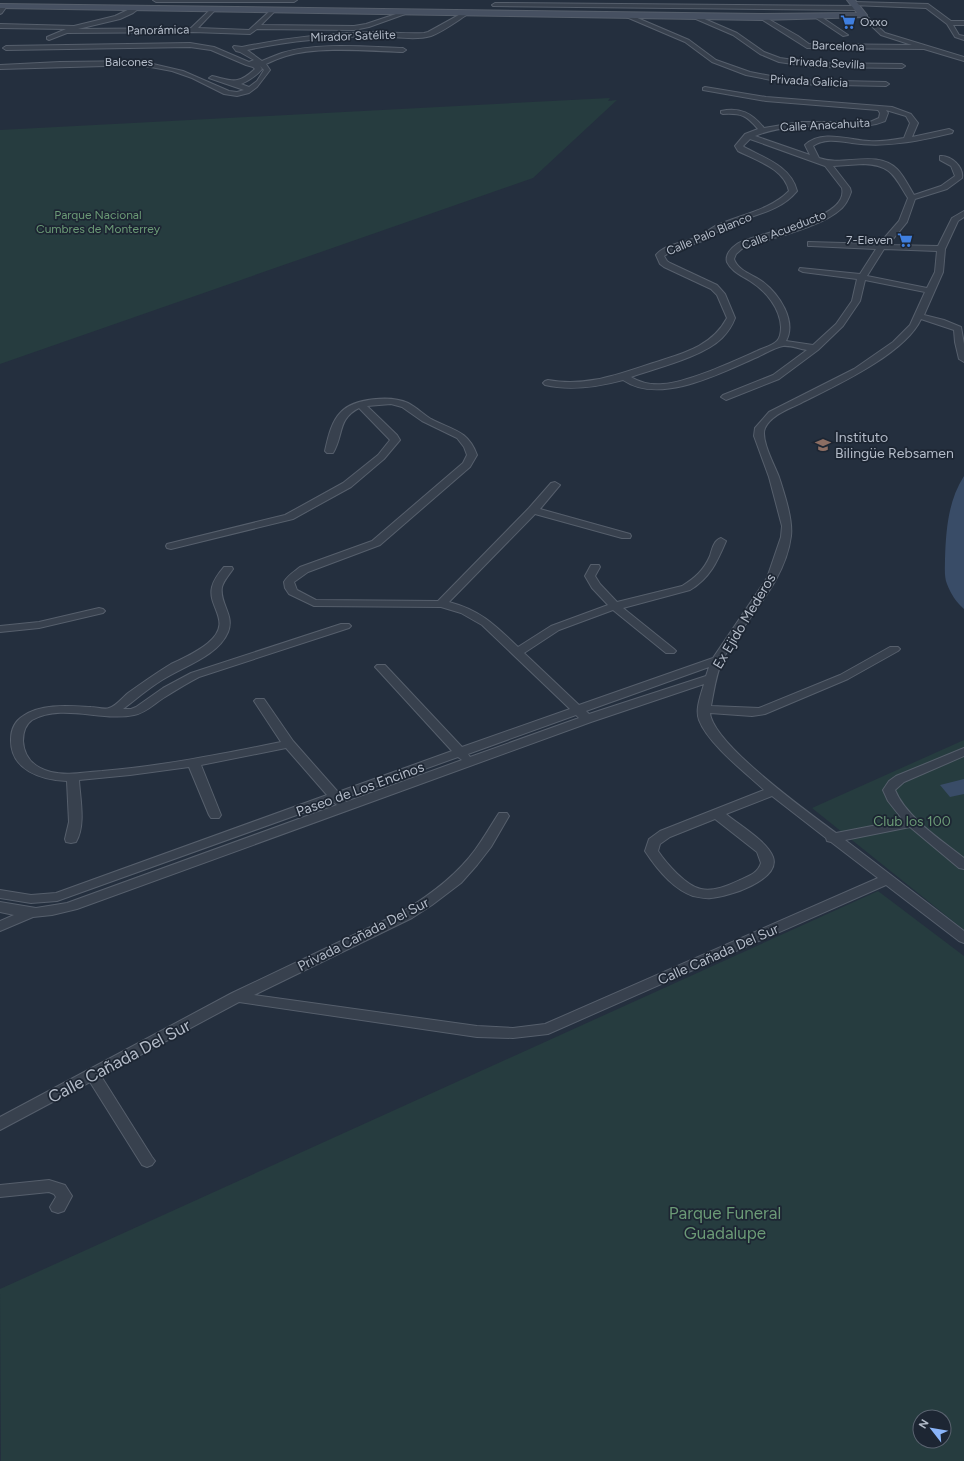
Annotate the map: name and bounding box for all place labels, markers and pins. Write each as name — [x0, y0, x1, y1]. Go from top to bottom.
supermarket icon: Oxxo — [839, 13, 857, 31]
place label: Oxxo — [860, 15, 888, 29]
supermarket icon: 7-Eleven — [896, 231, 914, 249]
place label: 7-Eleven — [846, 233, 893, 247]
place label: Instituto Bilingüe Rebsamen — [835, 429, 954, 462]
school or university icon: Instituto Bilingüe Rebsamen — [814, 436, 832, 454]

